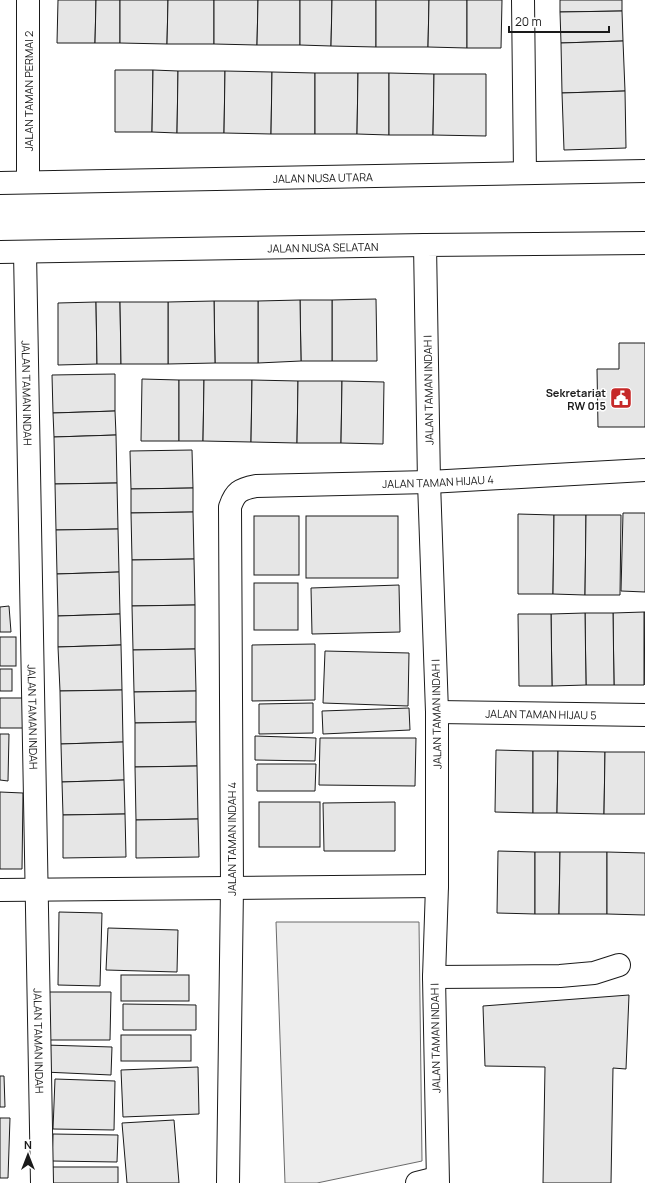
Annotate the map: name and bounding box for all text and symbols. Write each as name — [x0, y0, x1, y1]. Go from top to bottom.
scale bar — [509, 8, 609, 34]
text: 20 m — [515, 13, 542, 30]
street label: JALAN TAMAN PERMAI 2 — [21, 31, 36, 151]
street label: JALAN NUSA UTARA — [273, 169, 373, 185]
street label: JALAN NUSA SELATAN — [267, 238, 379, 255]
street label: JALAN TAMAN INDAH I — [420, 335, 436, 445]
street label: JALAN TAMAN INDAH — [19, 340, 36, 446]
place label: Sekretariat RW 015 — [546, 385, 606, 413]
public building icon: Sekretariat RW 015 — [608, 385, 634, 411]
street label: JALAN TAMAN HIJAU 4 — [382, 471, 494, 491]
street label: JALAN TAMAN INDAH I — [428, 659, 444, 769]
street label: JALAN TAMAN INDAH — [25, 664, 42, 770]
street label: JALAN TAMAN HIJAU 5 — [485, 705, 597, 722]
street label: JALAN TAMAN INDAH 4 — [224, 782, 239, 896]
street label: JALAN TAMAN INDAH I — [427, 983, 443, 1093]
street label: JALAN TAMAN INDAH — [31, 988, 48, 1094]
north arrow — [8, 1135, 48, 1175]
text: N — [24, 1137, 32, 1152]

